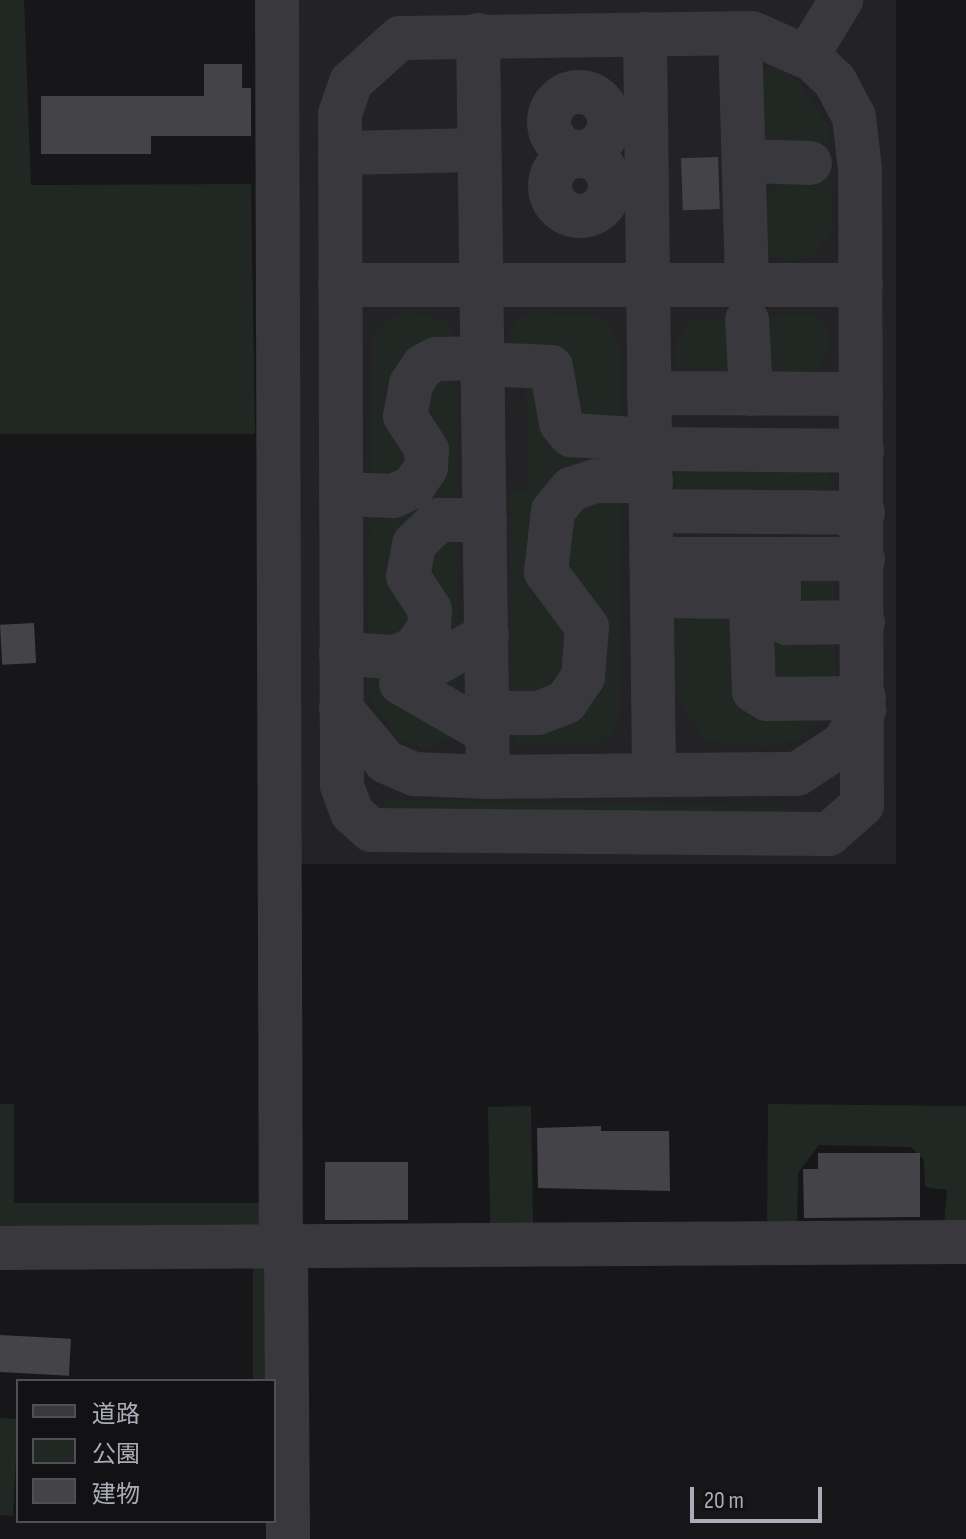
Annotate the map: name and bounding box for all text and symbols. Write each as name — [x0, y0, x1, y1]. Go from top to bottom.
legend — [16, 1379, 276, 1523]
text: 道路 — [92, 1400, 140, 1429]
text: 公園 — [92, 1440, 140, 1469]
scale bar — [694, 1471, 826, 1521]
text: 建物 — [92, 1480, 140, 1509]
text: 20 m — [704, 1486, 744, 1515]

